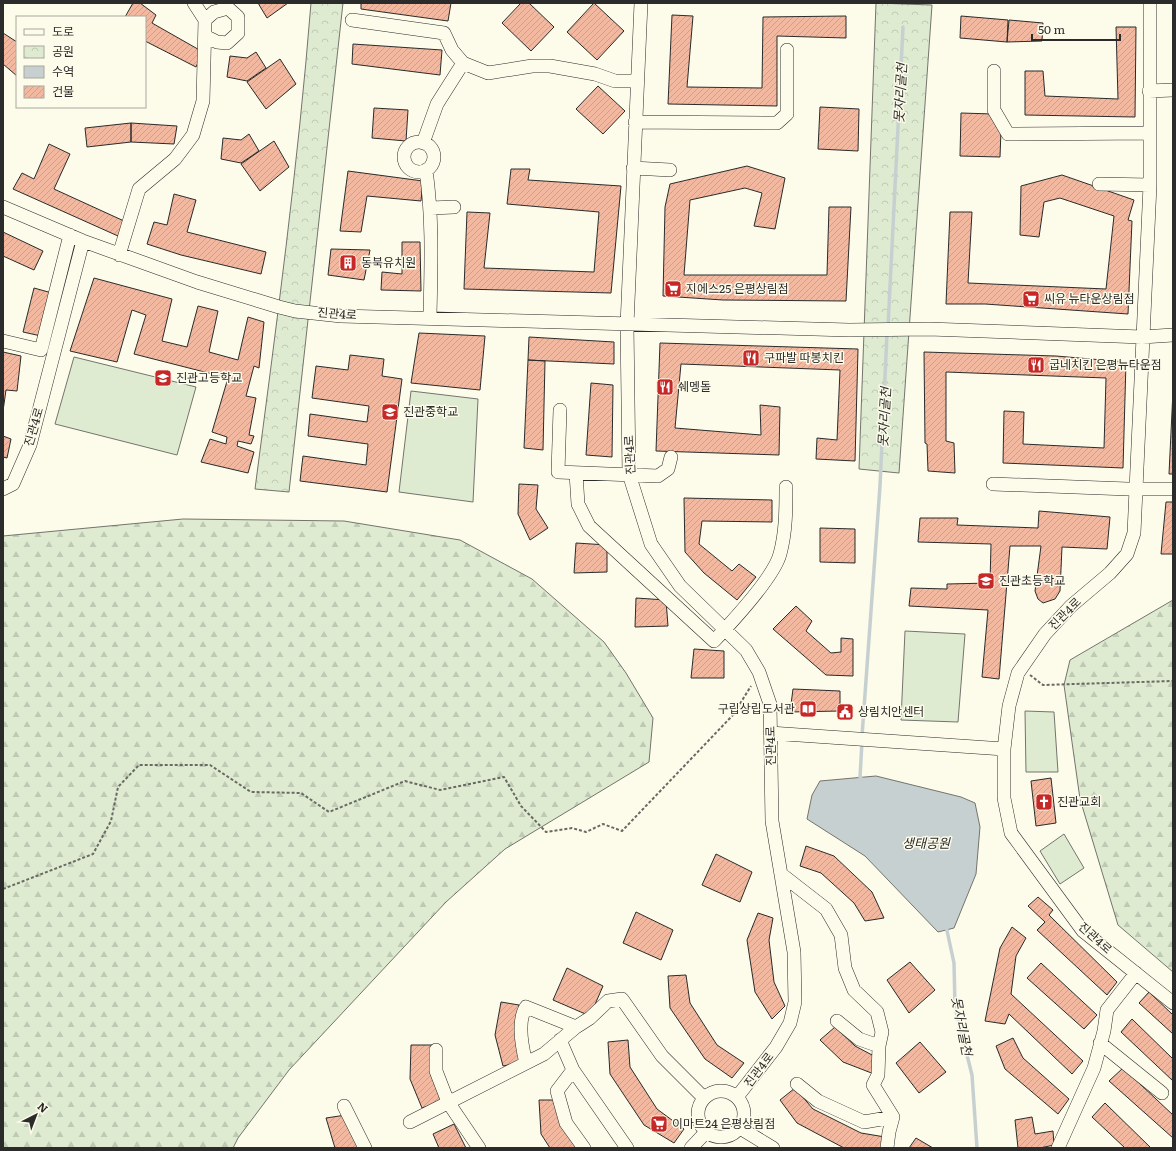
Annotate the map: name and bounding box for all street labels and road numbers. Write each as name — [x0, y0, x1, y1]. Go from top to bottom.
street label: 진관4로 — [317, 303, 358, 323]
street label: 진관4로 — [19, 405, 47, 448]
street label: 진관4로 — [619, 435, 639, 475]
street label: 진관4로 — [1044, 593, 1085, 634]
street label: 진관4로 — [761, 726, 779, 766]
street label: 진관4로 — [1075, 917, 1116, 957]
street label: 진관4로 — [739, 1048, 777, 1091]

